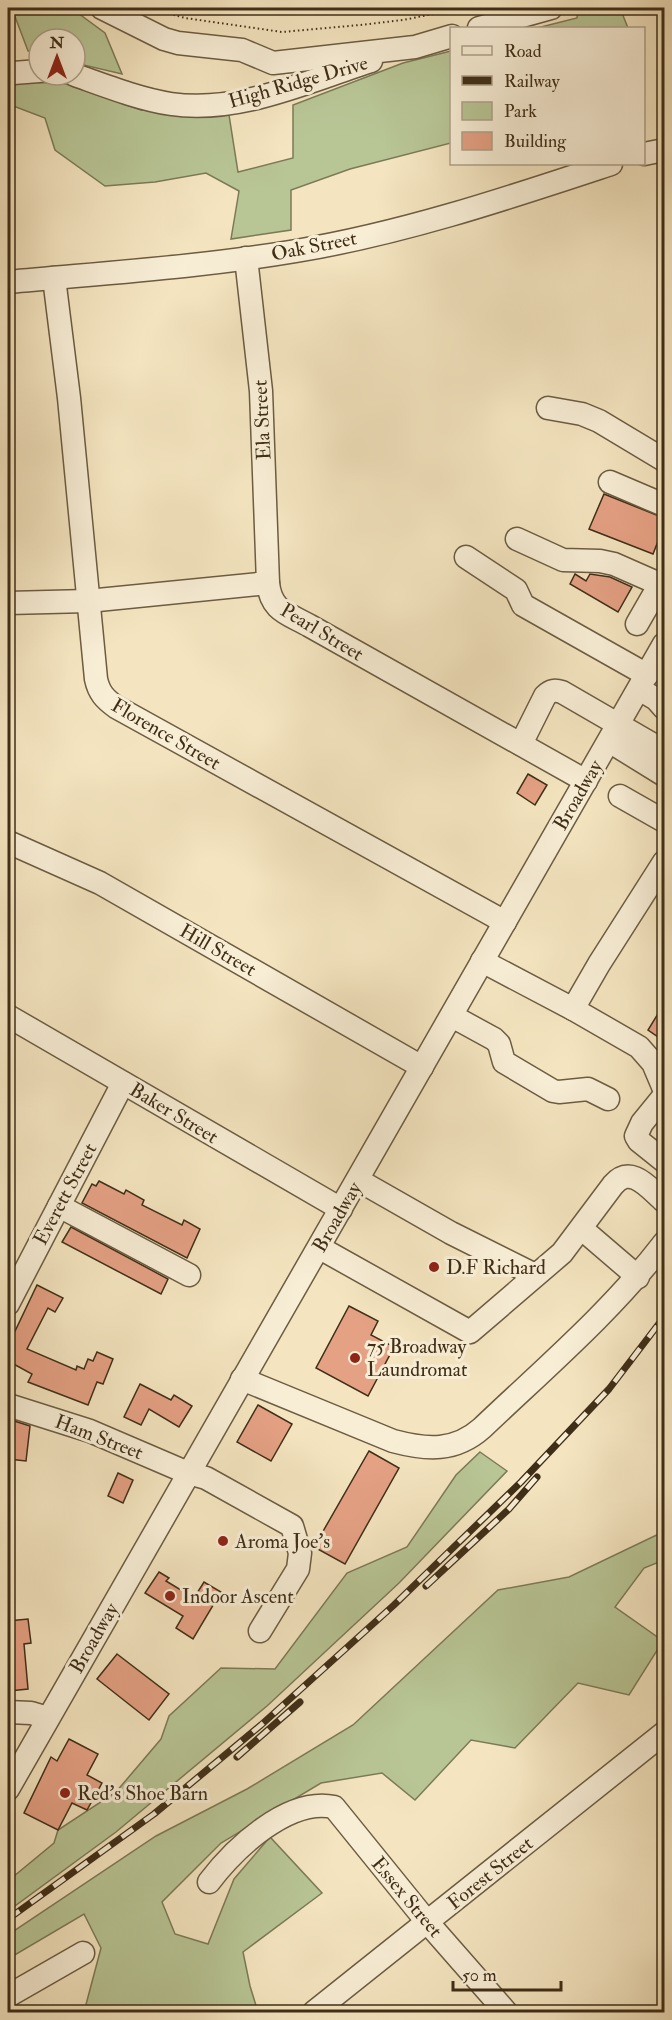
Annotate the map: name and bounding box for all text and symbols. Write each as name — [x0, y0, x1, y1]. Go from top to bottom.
north arrow — [27, 27, 87, 87]
legend — [450, 27, 645, 165]
text: N — [49, 33, 65, 53]
text: Road — [504, 40, 542, 63]
street label: High Ridge Drive — [225, 50, 371, 114]
text: Railway — [504, 70, 561, 93]
text: Park — [504, 100, 537, 123]
text: Building — [504, 130, 567, 153]
street label: Oak Street — [269, 225, 359, 267]
street label: Ela Street — [247, 379, 277, 461]
street label: Pearl Street — [276, 597, 369, 667]
street label: Florence Street — [107, 693, 226, 776]
street label: Broadway — [548, 754, 609, 835]
street label: Hill Street — [175, 918, 261, 982]
street label: Baker Street — [125, 1077, 223, 1149]
street label: Everett Street — [28, 1138, 103, 1249]
street label: Broadway — [307, 1176, 368, 1257]
place label: D.F Richard — [446, 1255, 546, 1280]
marker: D.F Richard — [427, 1260, 441, 1274]
place label: 75 Broadway Laundromat — [367, 1334, 468, 1382]
marker: 75 Broadway Laundromat — [348, 1351, 362, 1365]
street label: Ham Street — [51, 1409, 147, 1465]
place label: Aroma Joe's — [234, 1529, 330, 1554]
marker: Aroma Joe's — [216, 1534, 230, 1548]
place label: Indoor Ascent — [182, 1584, 294, 1609]
marker: Indoor Ascent — [163, 1589, 177, 1603]
street label: Broadway — [64, 1597, 125, 1678]
place label: Red's Shoe Barn — [77, 1781, 208, 1806]
marker: Red's Shoe Barn — [58, 1786, 72, 1800]
street label: Forest Street — [442, 1830, 538, 1915]
street label: Essex Street — [366, 1852, 448, 1943]
scale bar — [453, 1954, 561, 1992]
text: 50 m — [462, 1964, 497, 1987]

